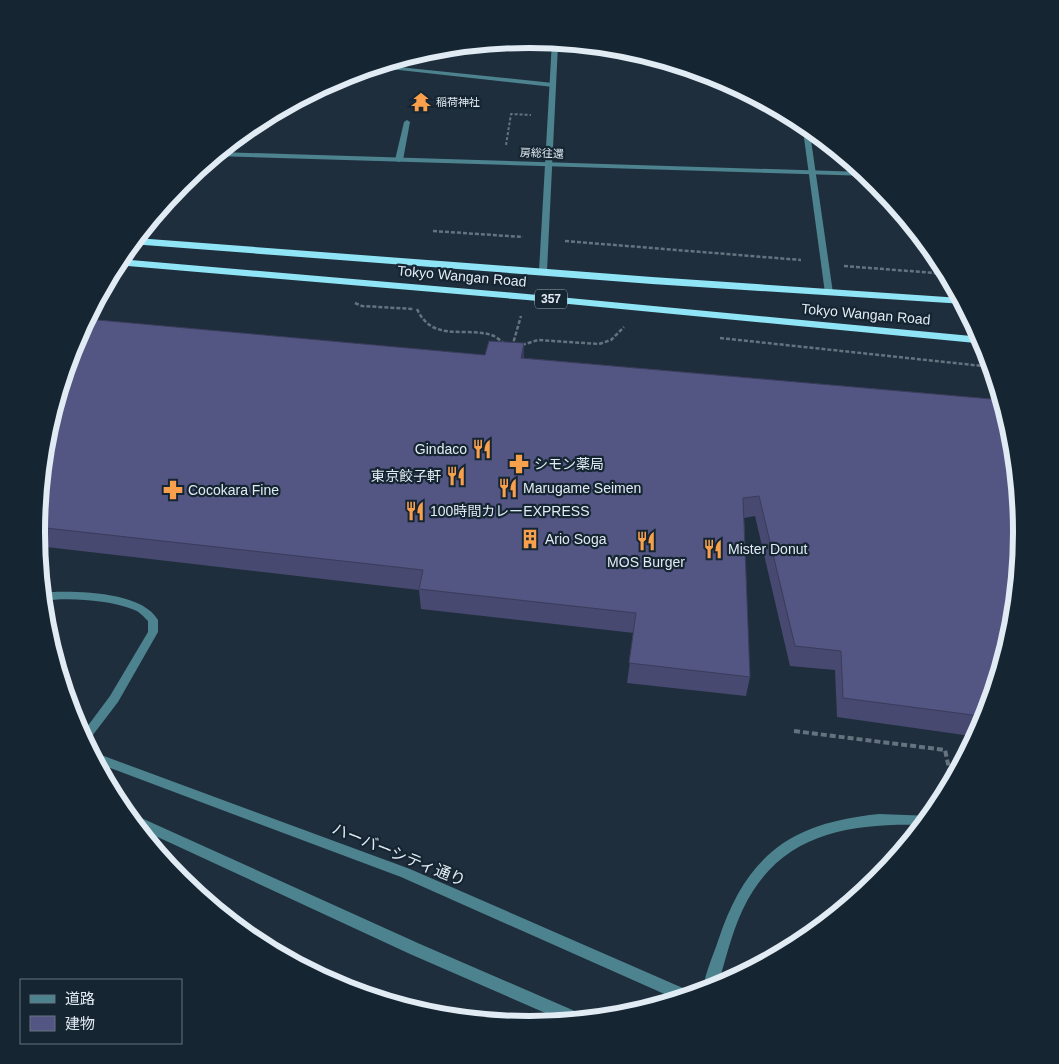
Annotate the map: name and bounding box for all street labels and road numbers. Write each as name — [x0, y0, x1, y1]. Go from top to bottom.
street label: 房総往還 — [520, 146, 564, 160]
street label: Tokyo Wangan Road — [397, 262, 527, 290]
road number: 357 — [535, 290, 567, 308]
street label: Tokyo Wangan Road — [801, 300, 931, 328]
street label: ハーバーシティ通り — [330, 820, 468, 889]

